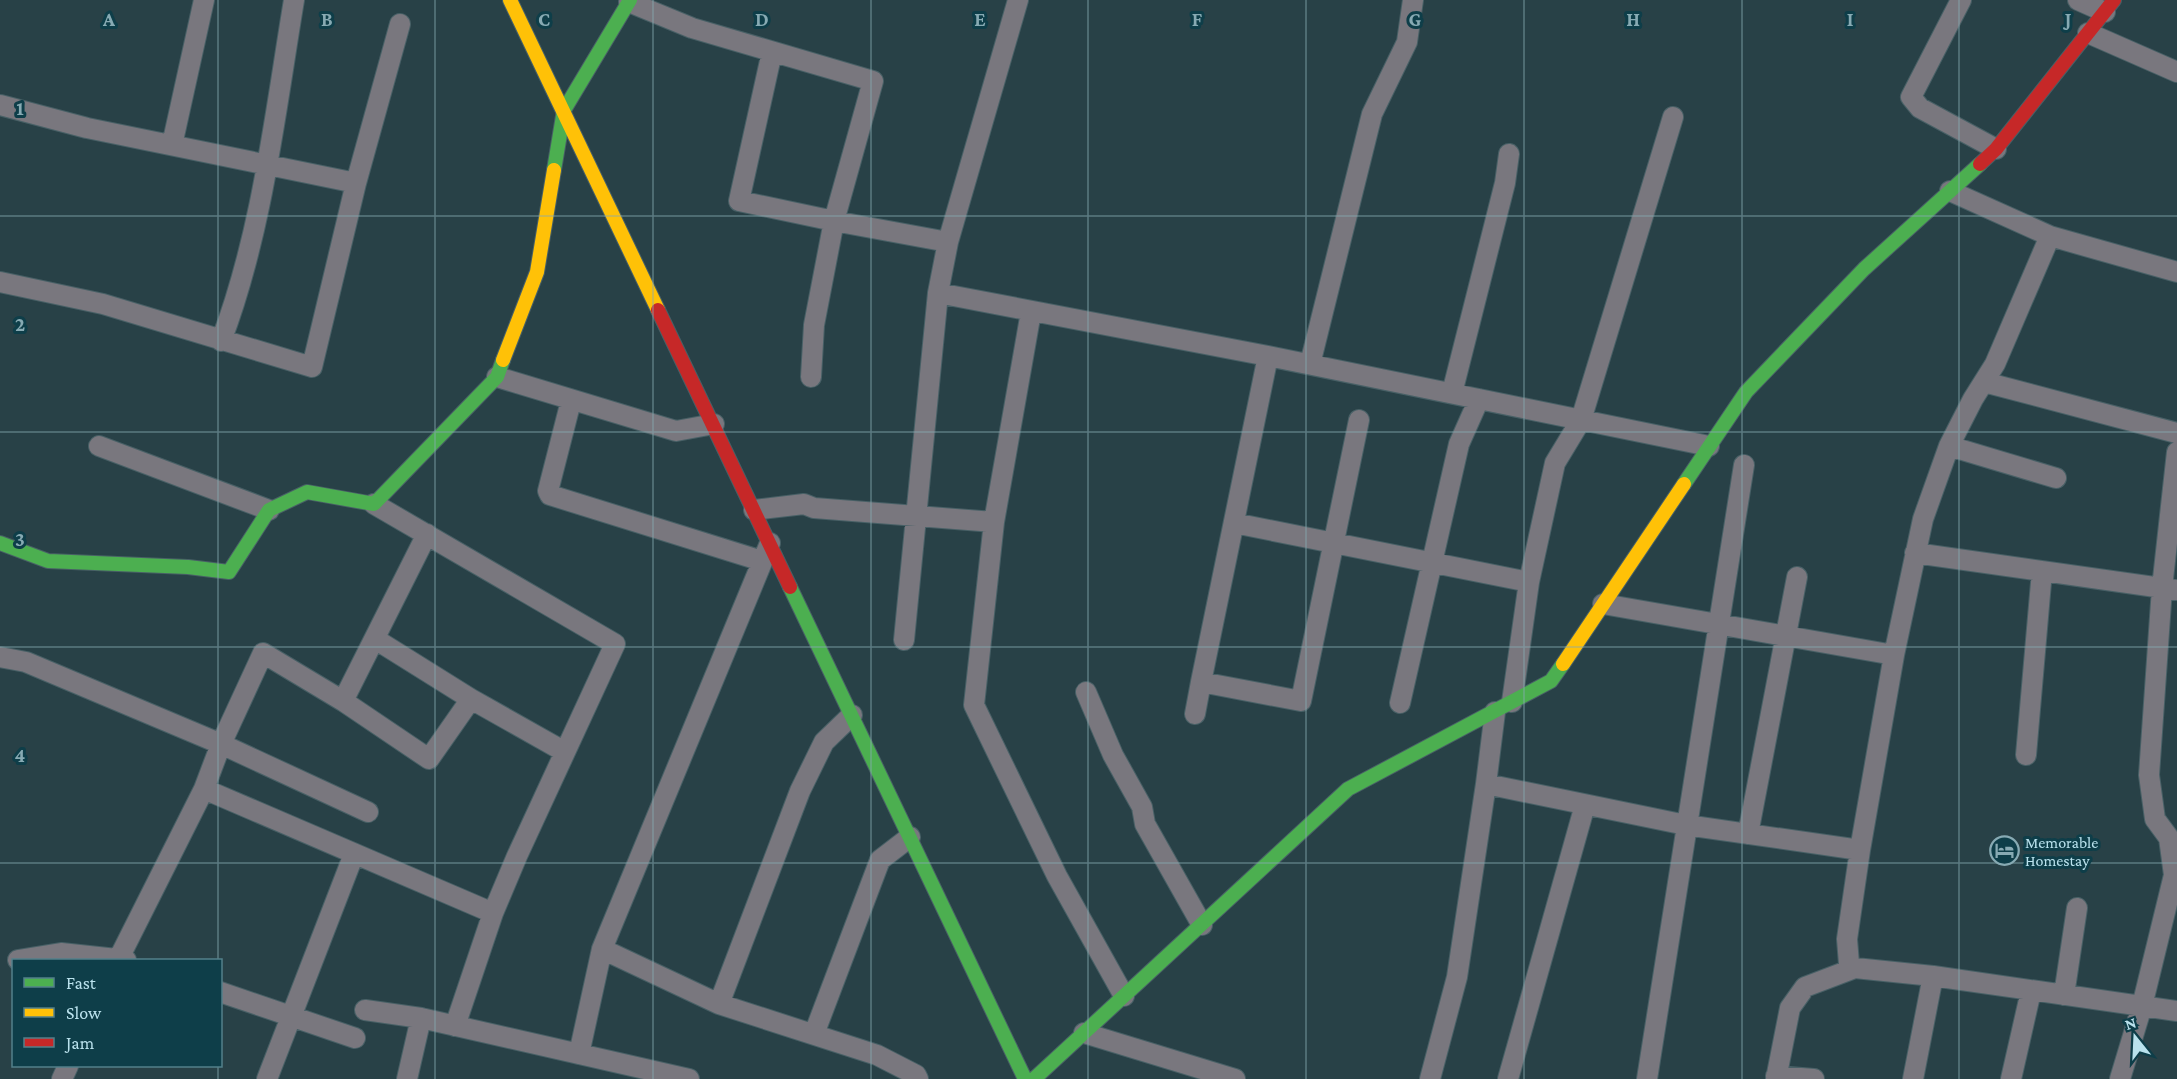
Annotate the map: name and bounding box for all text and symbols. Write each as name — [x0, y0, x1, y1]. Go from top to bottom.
text: A — [102, 8, 116, 30]
text: B — [321, 8, 333, 30]
text: C — [538, 8, 550, 30]
text: D — [755, 8, 769, 30]
text: E — [974, 8, 986, 30]
text: F — [1192, 8, 1203, 30]
text: G — [1409, 8, 1422, 30]
text: H — [1626, 8, 1640, 30]
text: I — [1847, 8, 1854, 30]
text: J — [2063, 8, 2072, 30]
text: 1 — [16, 97, 24, 119]
text: 2 — [15, 313, 25, 335]
text: 3 — [15, 528, 25, 550]
text: 4 — [15, 744, 26, 766]
place label: Memorable Homestay — [2025, 834, 2098, 870]
hotel icon: Memorable Homestay — [1988, 835, 2020, 867]
legend — [12, 959, 222, 1067]
text: Fast — [66, 973, 97, 993]
text: Slow — [66, 1003, 102, 1023]
north arrow — [2105, 1007, 2165, 1067]
text: N — [2123, 1013, 2138, 1033]
text: Jam — [64, 1033, 95, 1053]

